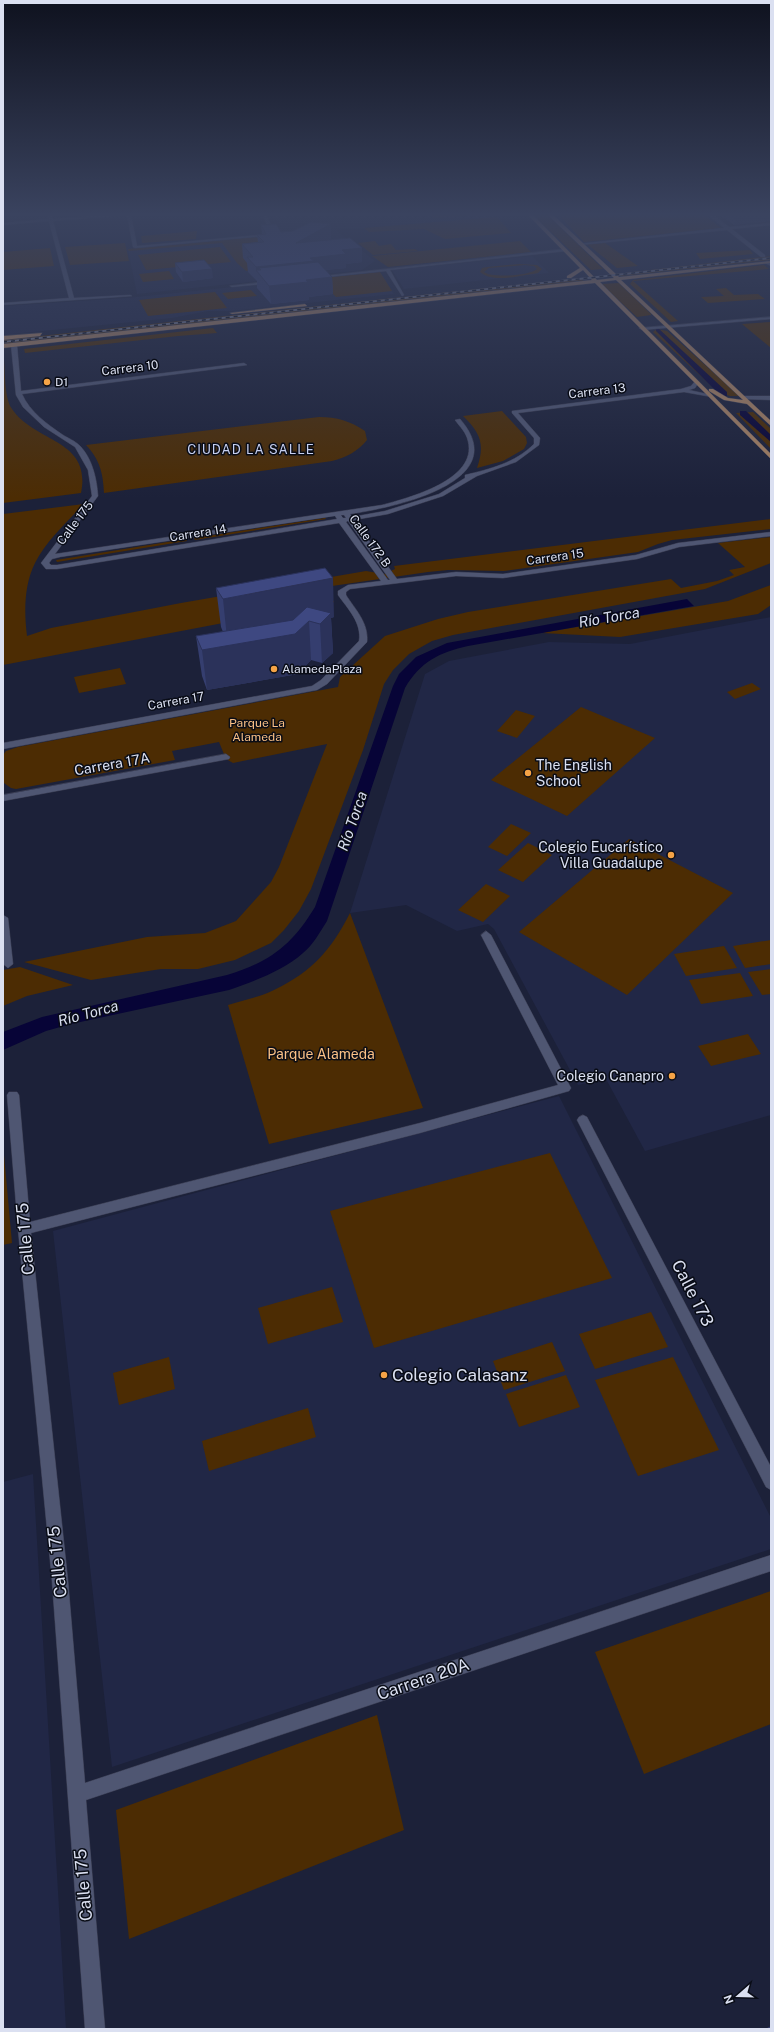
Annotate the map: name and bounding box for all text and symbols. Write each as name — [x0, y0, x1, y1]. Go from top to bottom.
street label: Carrera 10 — [101, 358, 159, 378]
place label: D1 — [55, 375, 68, 389]
marker: D1 — [42, 377, 52, 387]
street label: Carrera 13 — [568, 381, 626, 401]
district label: CIUDAD LA SALLE — [187, 442, 315, 457]
street label: Calle 175 — [54, 498, 96, 548]
street label: Calle 172 B — [346, 512, 394, 570]
street label: Carrera 14 — [169, 522, 228, 544]
street label: Carrera 15 — [526, 546, 585, 568]
water label: Río Torca — [577, 603, 641, 631]
place label: AlamedaPlaza — [282, 662, 362, 676]
marker: AlamedaPlaza — [269, 664, 279, 674]
street label: Carrera 17 — [147, 689, 205, 713]
park label: Parque La Alameda — [229, 716, 285, 744]
street label: Carrera 17A — [73, 749, 151, 779]
place label: The English School — [536, 757, 612, 789]
marker: The English School — [523, 768, 533, 778]
water label: Río Torca — [334, 789, 370, 853]
place label: Colegio Eucarístico Villa Guadalupe — [538, 839, 663, 871]
marker: Colegio Eucarístico Villa Guadalupe — [666, 850, 676, 860]
water label: Río Torca — [56, 997, 120, 1029]
park label: Parque Alameda — [267, 1046, 375, 1062]
place label: Colegio Canapro — [557, 1068, 664, 1084]
marker: Colegio Canapro — [667, 1071, 677, 1081]
street label: Calle 175 — [12, 1202, 38, 1276]
street label: Calle 173 — [668, 1256, 718, 1330]
place label: Colegio Calasanz — [392, 1365, 527, 1385]
marker: Colegio Calasanz — [379, 1370, 389, 1380]
street label: Calle 175 — [43, 1525, 71, 1599]
street label: Carrera 20A — [374, 1654, 472, 1704]
street label: Calle 175 — [70, 1848, 96, 1922]
north arrow — [718, 1976, 758, 2016]
text: N — [721, 1993, 736, 2006]

